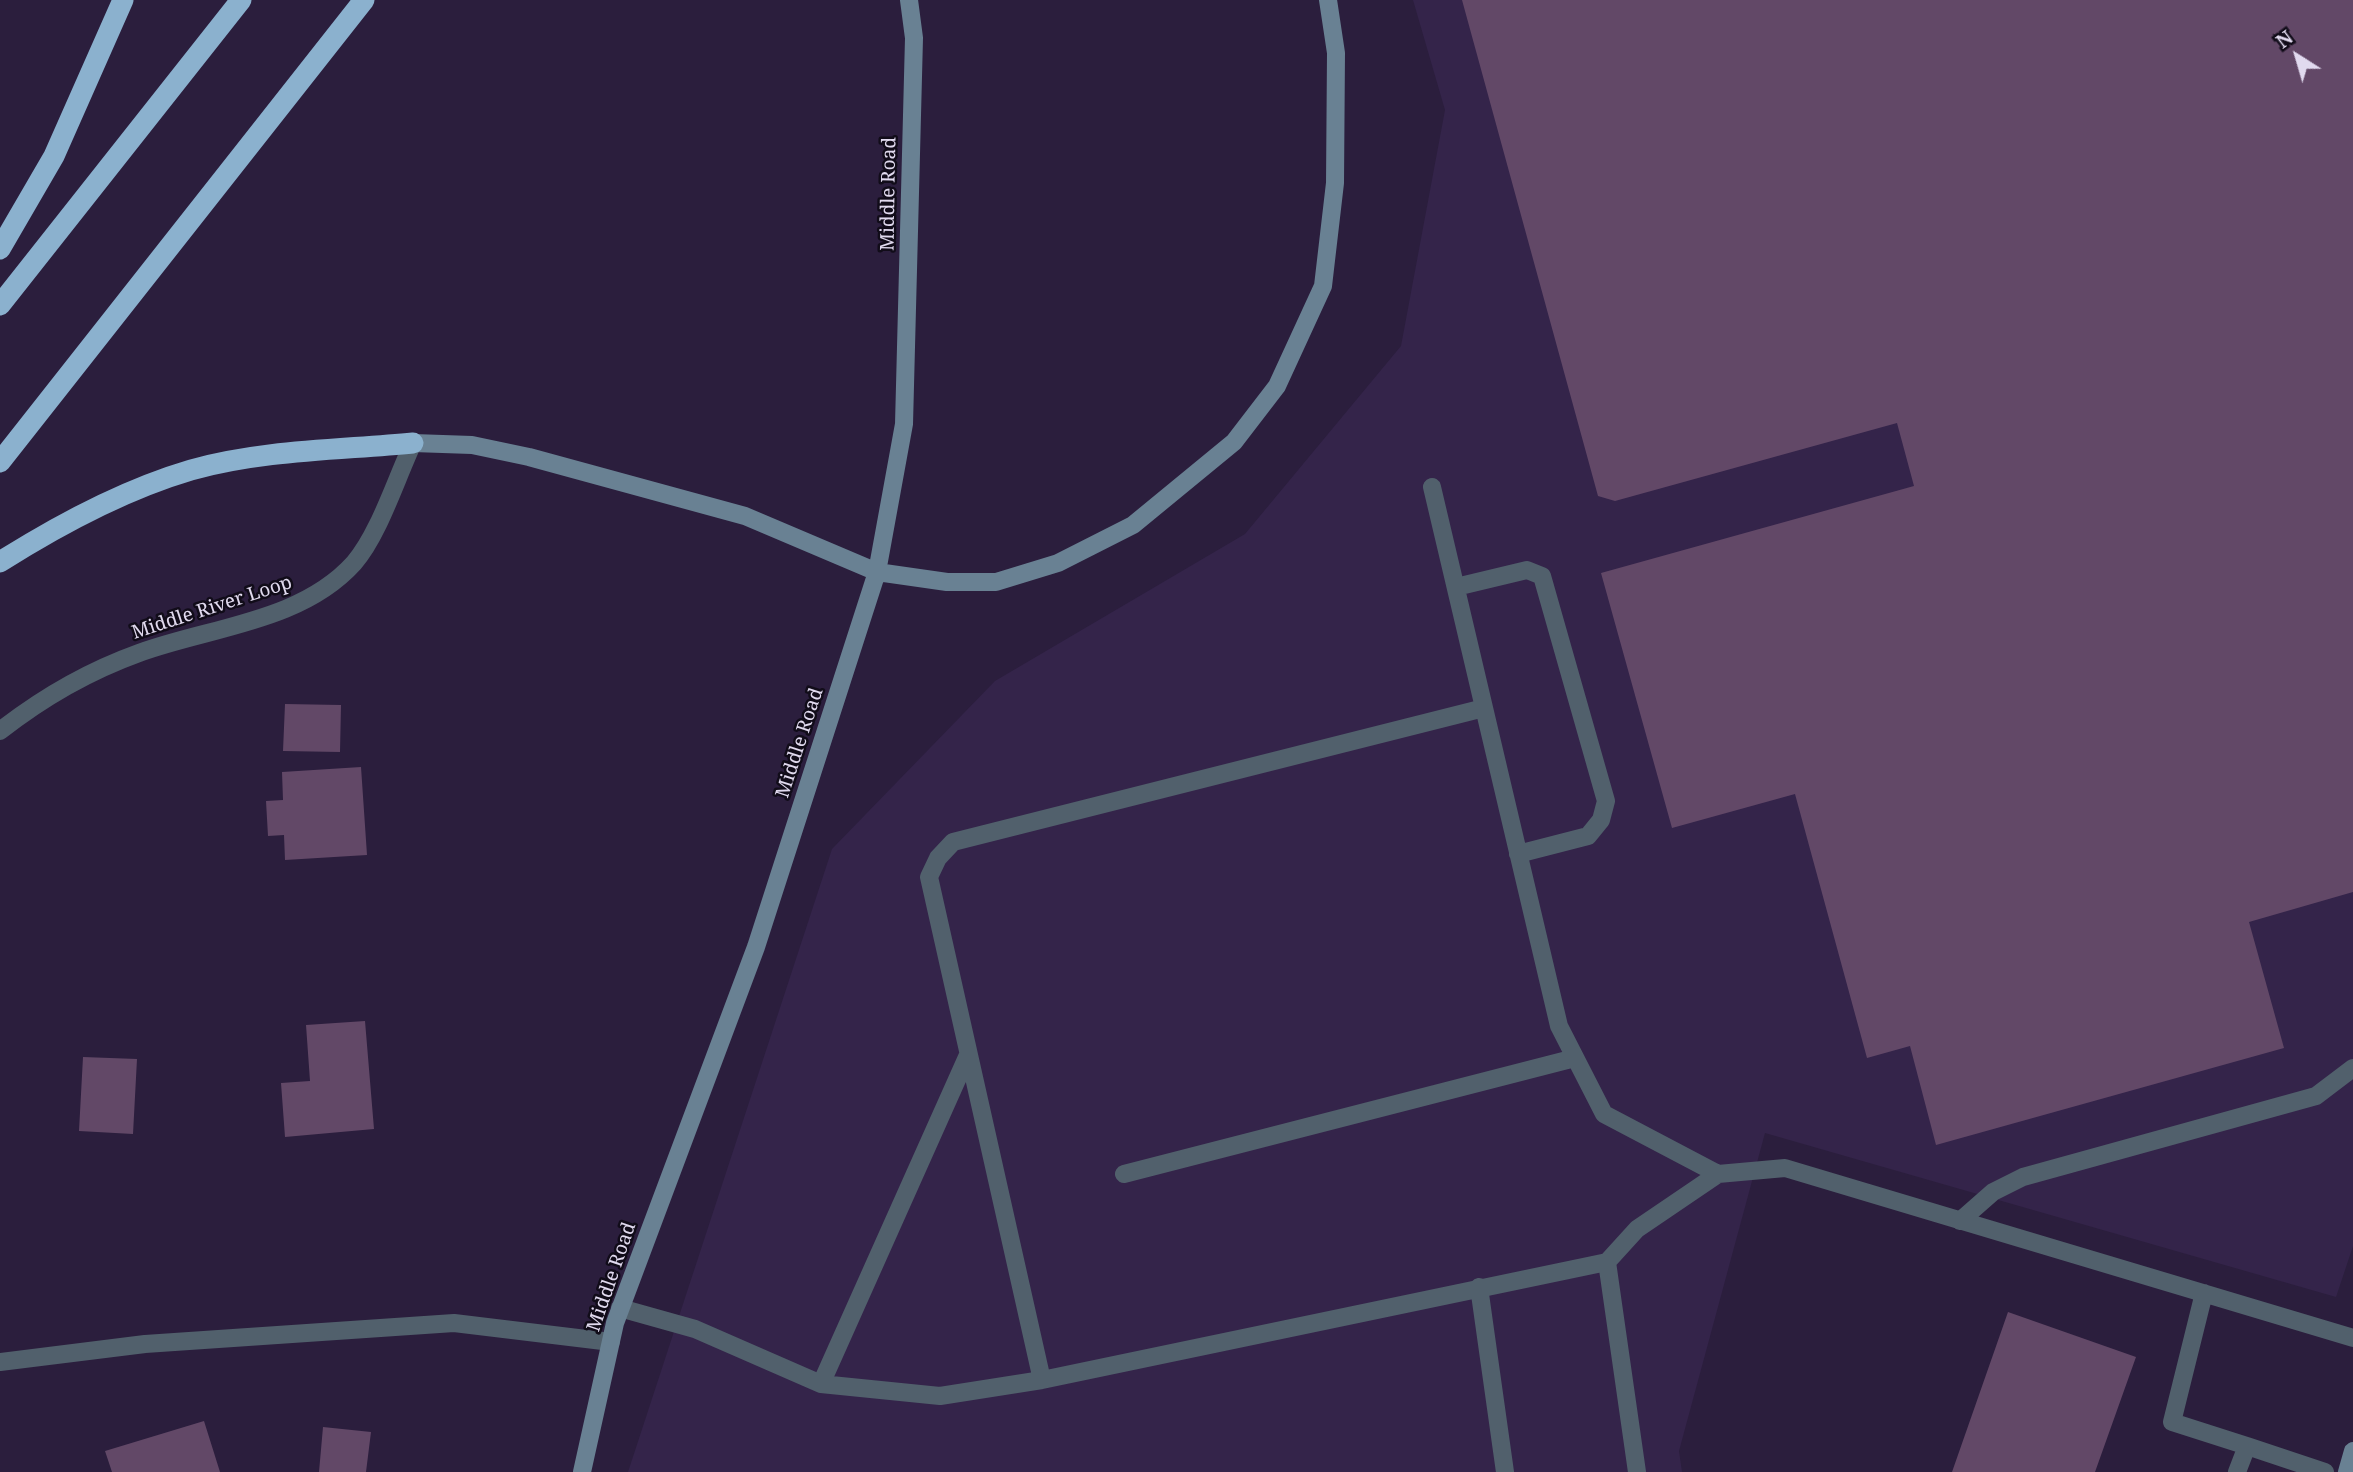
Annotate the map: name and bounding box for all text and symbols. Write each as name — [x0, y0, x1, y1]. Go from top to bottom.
north arrow — [2262, 21, 2332, 91]
text: N — [2271, 24, 2298, 54]
street label: Middle Road — [877, 137, 901, 251]
street label: Middle River Loop — [129, 571, 295, 645]
street label: Middle Road — [772, 685, 828, 801]
street label: Middle Road — [583, 1219, 641, 1335]

